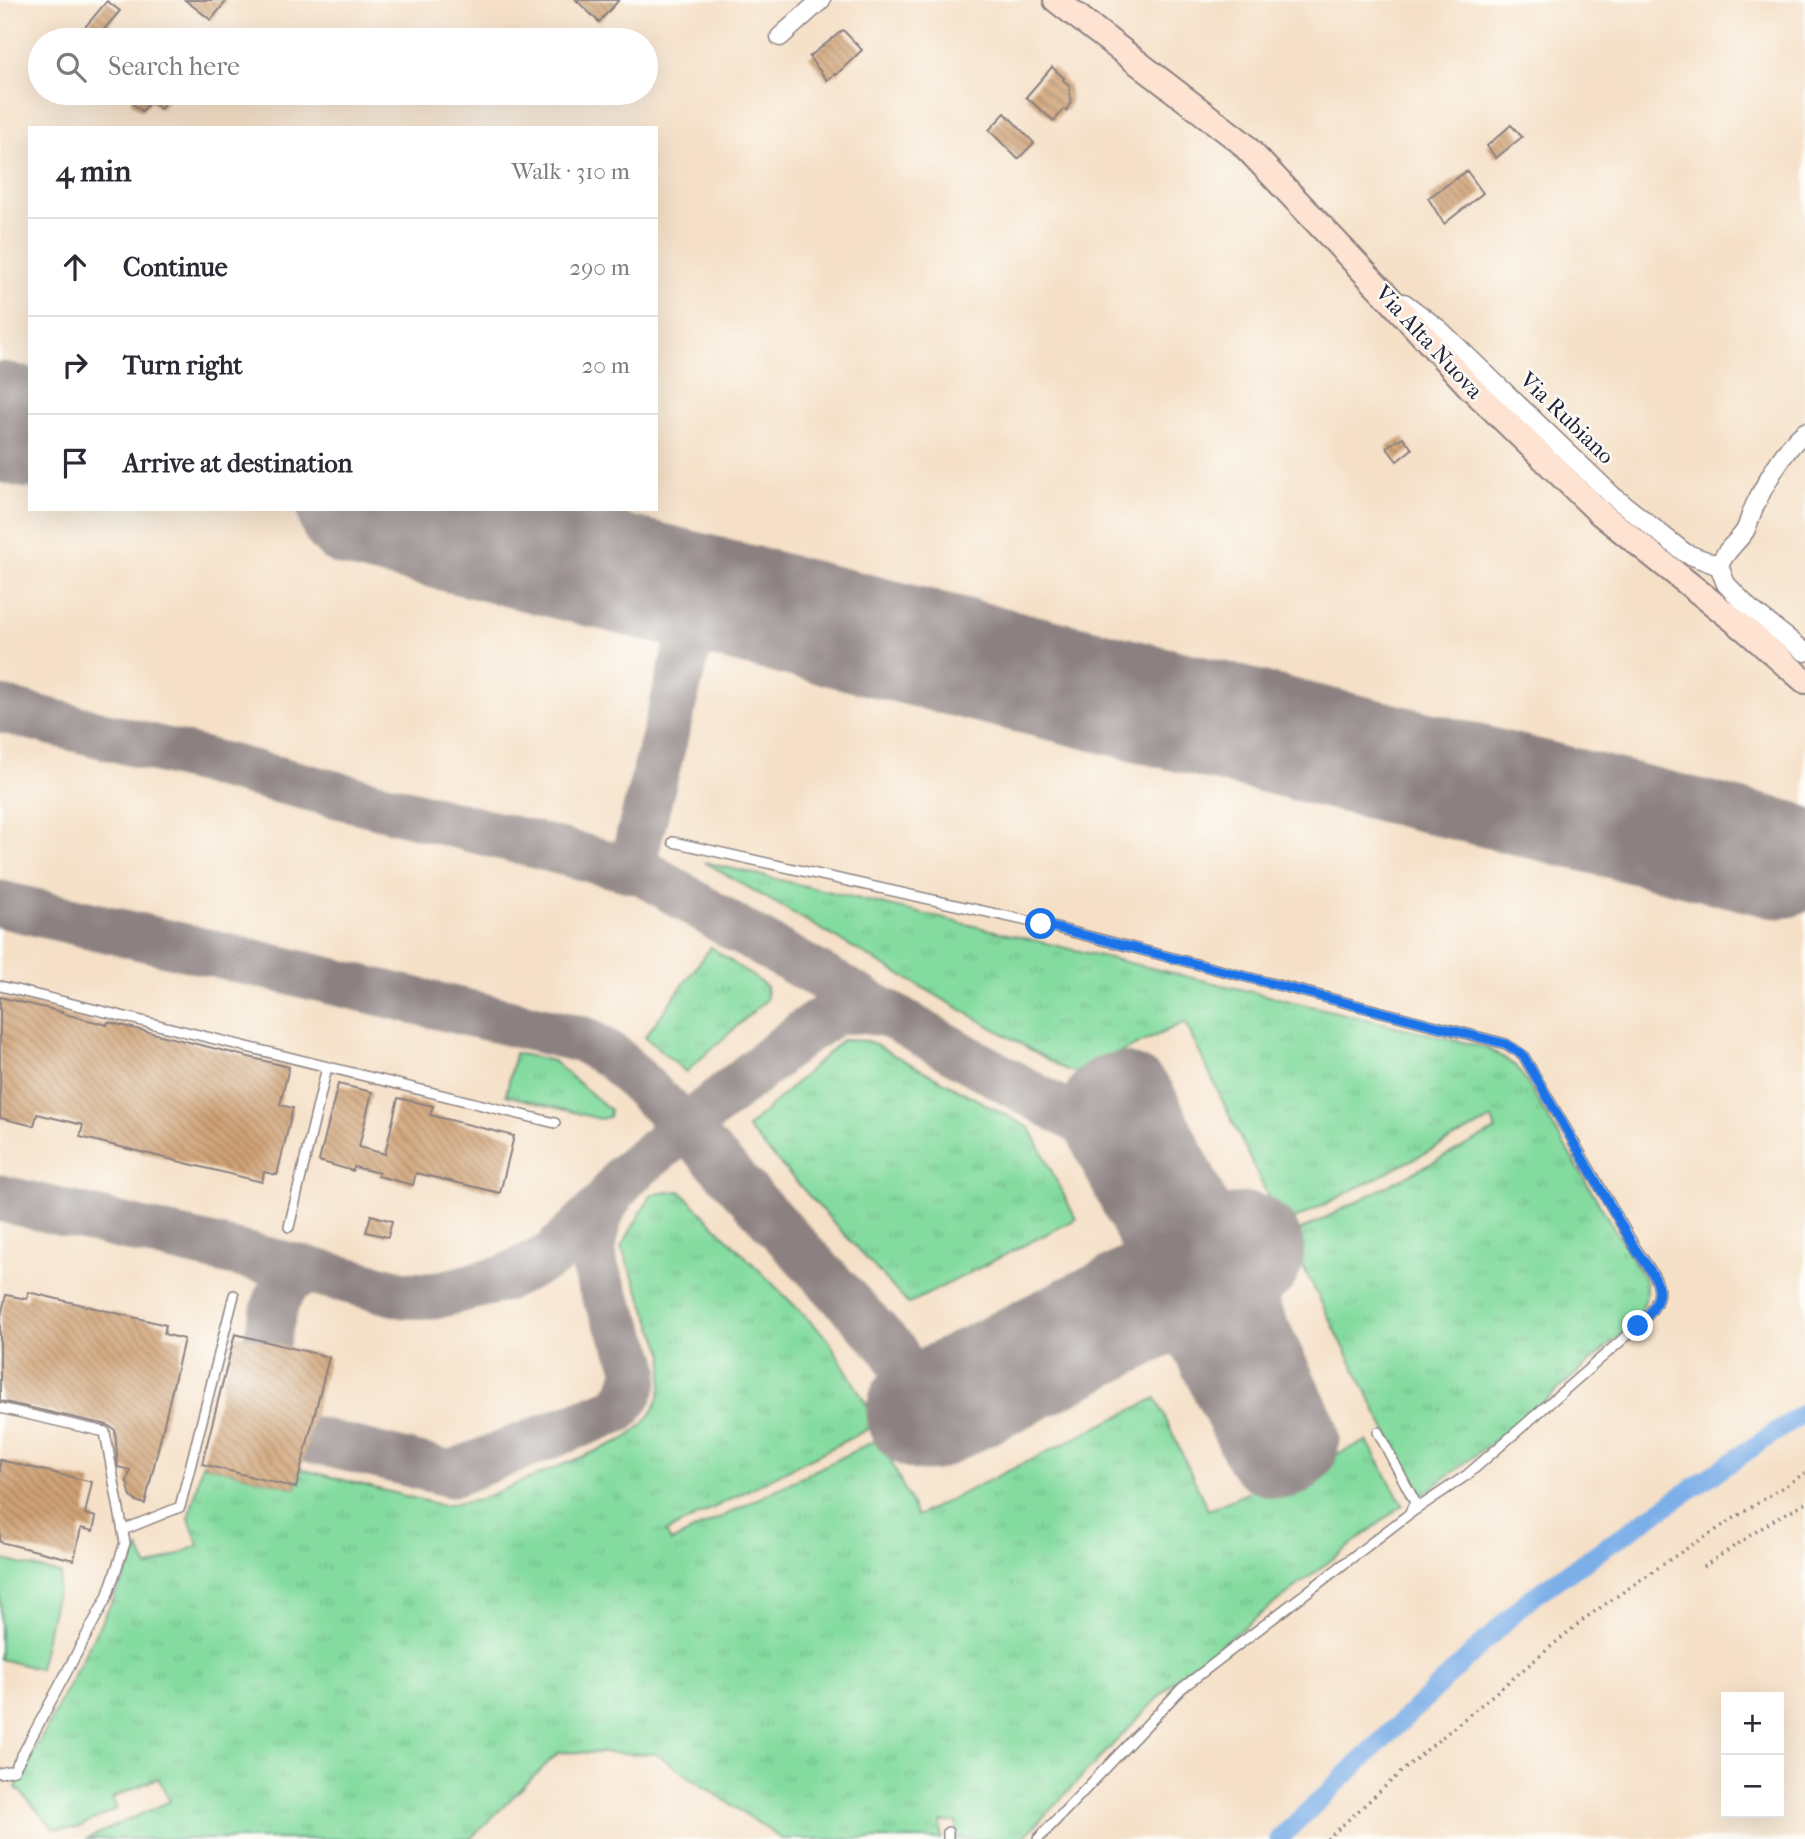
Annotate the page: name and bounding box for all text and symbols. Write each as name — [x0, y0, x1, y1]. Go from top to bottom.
search box — [28, 28, 658, 105]
icon: search — [52, 48, 90, 86]
text: Search here — [108, 51, 240, 82]
text: 4 min — [56, 154, 131, 189]
text: Walk · 310 m — [511, 158, 630, 185]
icon: ahead — [56, 248, 94, 286]
text: Continue — [123, 252, 228, 283]
text: 290 m — [569, 254, 630, 281]
street label: Via Alta Nuova — [1369, 279, 1489, 405]
icon: right — [56, 346, 94, 384]
text: Turn right — [123, 350, 243, 381]
text: 20 m — [581, 352, 630, 379]
street label: Via Rubiano — [1513, 366, 1620, 470]
icon: arrive — [56, 444, 94, 482]
text: Arrive at destination — [123, 448, 353, 479]
route start — [1025, 908, 1056, 939]
route end — [1622, 1310, 1653, 1341]
map controls — [1721, 1692, 1784, 1818]
button: + — [1721, 1692, 1784, 1755]
button: − — [1721, 1755, 1784, 1818]

